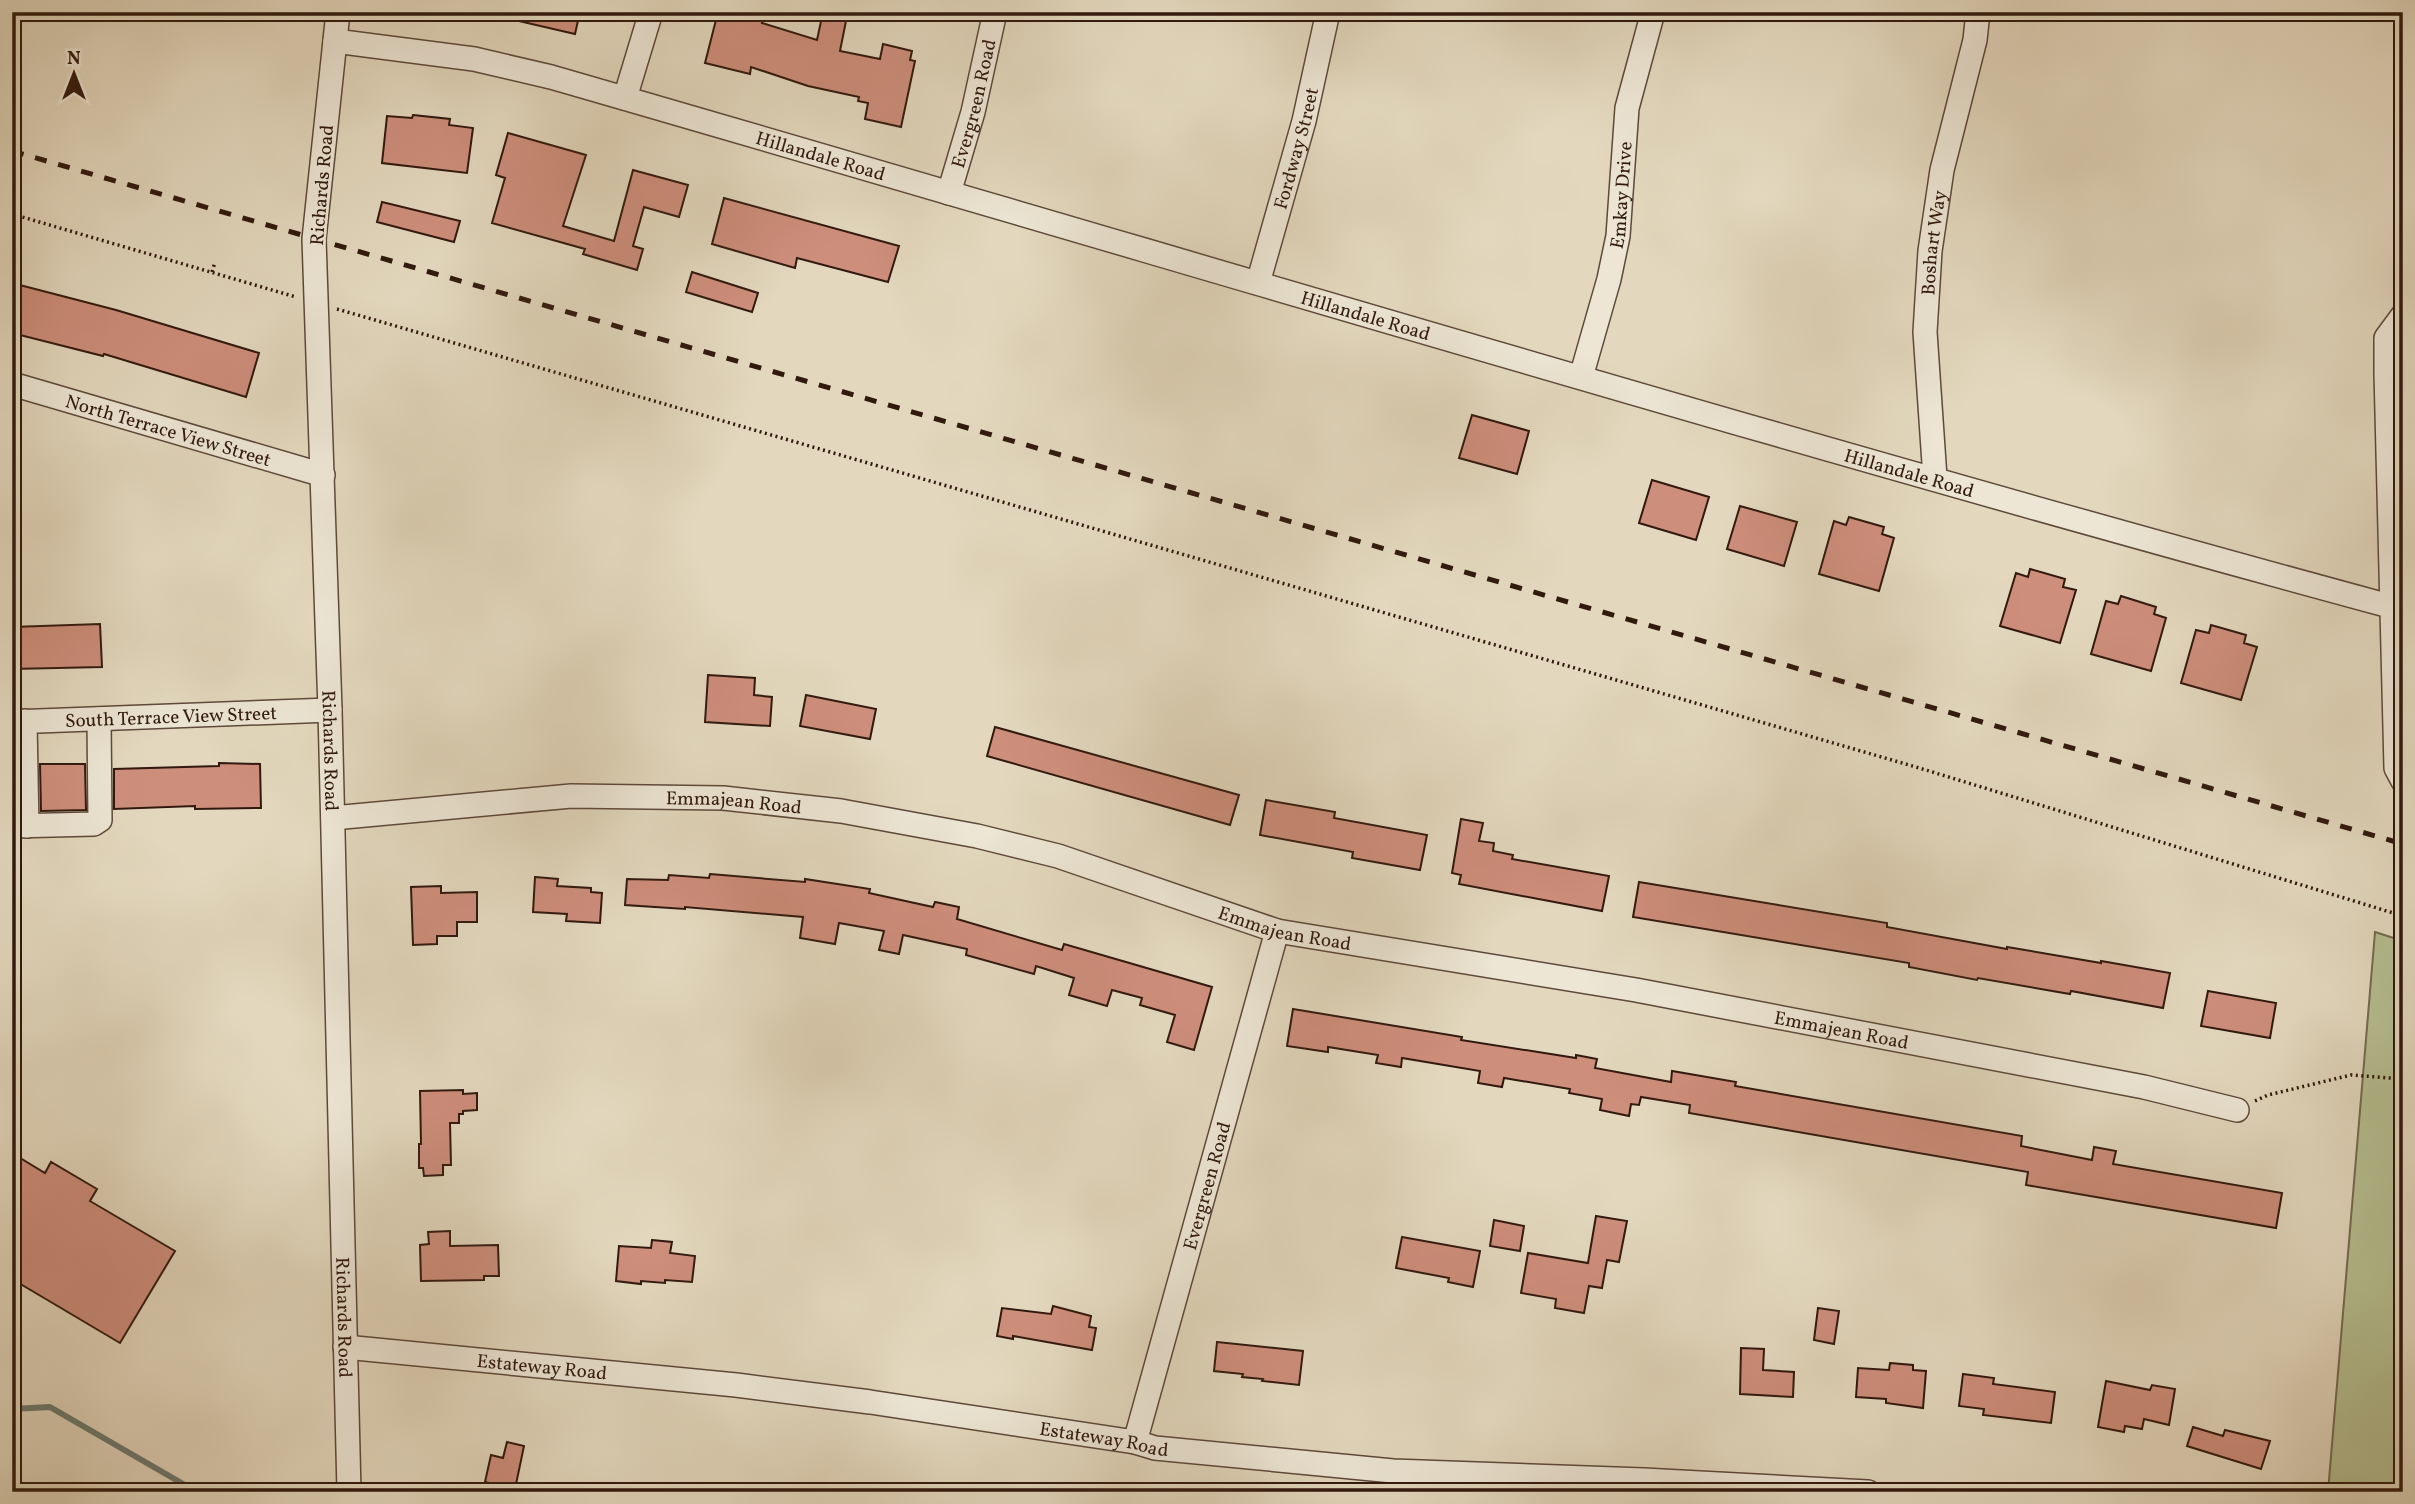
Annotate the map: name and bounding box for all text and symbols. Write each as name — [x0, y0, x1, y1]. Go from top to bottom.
street label: Evergreen Road — [946, 37, 1004, 171]
north arrow — [38, 38, 108, 108]
text: N — [67, 46, 81, 72]
street label: Fordway Street — [1269, 85, 1326, 213]
street label: Richards Road — [305, 124, 341, 247]
street label: Hillandale Road — [752, 126, 888, 188]
street label: Emkay Drive — [1605, 141, 1640, 251]
street label: Boshart Way — [1916, 189, 1954, 296]
street label: Hillandale Road — [1297, 286, 1433, 348]
street label: North Terrace View Street — [62, 389, 274, 474]
street label: Hillandale Road — [1841, 443, 1977, 505]
street label: Richards Road — [314, 690, 343, 811]
street label: South Terrace View Street — [65, 701, 278, 735]
street label: Emmajean Road — [666, 786, 803, 822]
street label: Emmajean Road — [1214, 901, 1353, 958]
street label: Emmajean Road — [1772, 1006, 1911, 1057]
street label: Evergreen Road — [1178, 1119, 1238, 1253]
street label: Richards Road — [328, 1256, 357, 1378]
street label: Estateway Road — [476, 1349, 608, 1387]
street label: Estateway Road — [1038, 1417, 1170, 1464]

